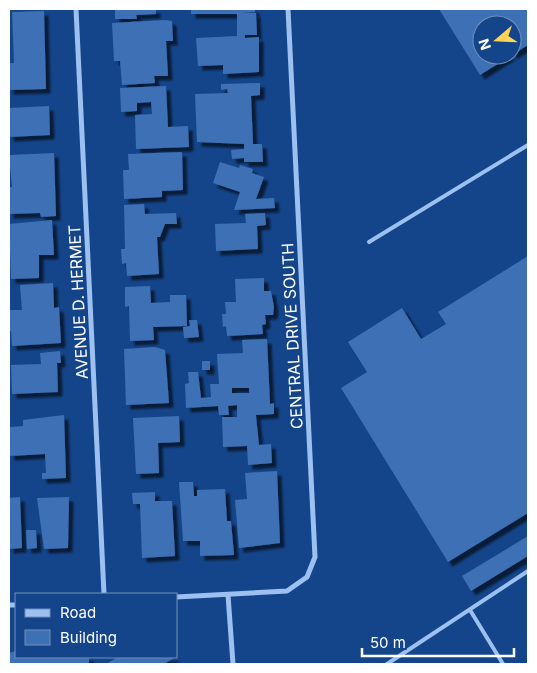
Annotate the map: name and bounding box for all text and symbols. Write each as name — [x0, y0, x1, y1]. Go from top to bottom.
north arrow — [472, 15, 522, 65]
text: N — [474, 37, 494, 52]
street label: AVENUE D. HERMET — [64, 224, 92, 380]
street label: CENTRAL DRIVE SOUTH — [277, 242, 307, 430]
legend — [15, 593, 178, 658]
text: Road — [60, 603, 96, 622]
scale bar — [362, 626, 514, 658]
text: Building — [60, 628, 117, 647]
text: 50 m — [370, 633, 406, 652]

